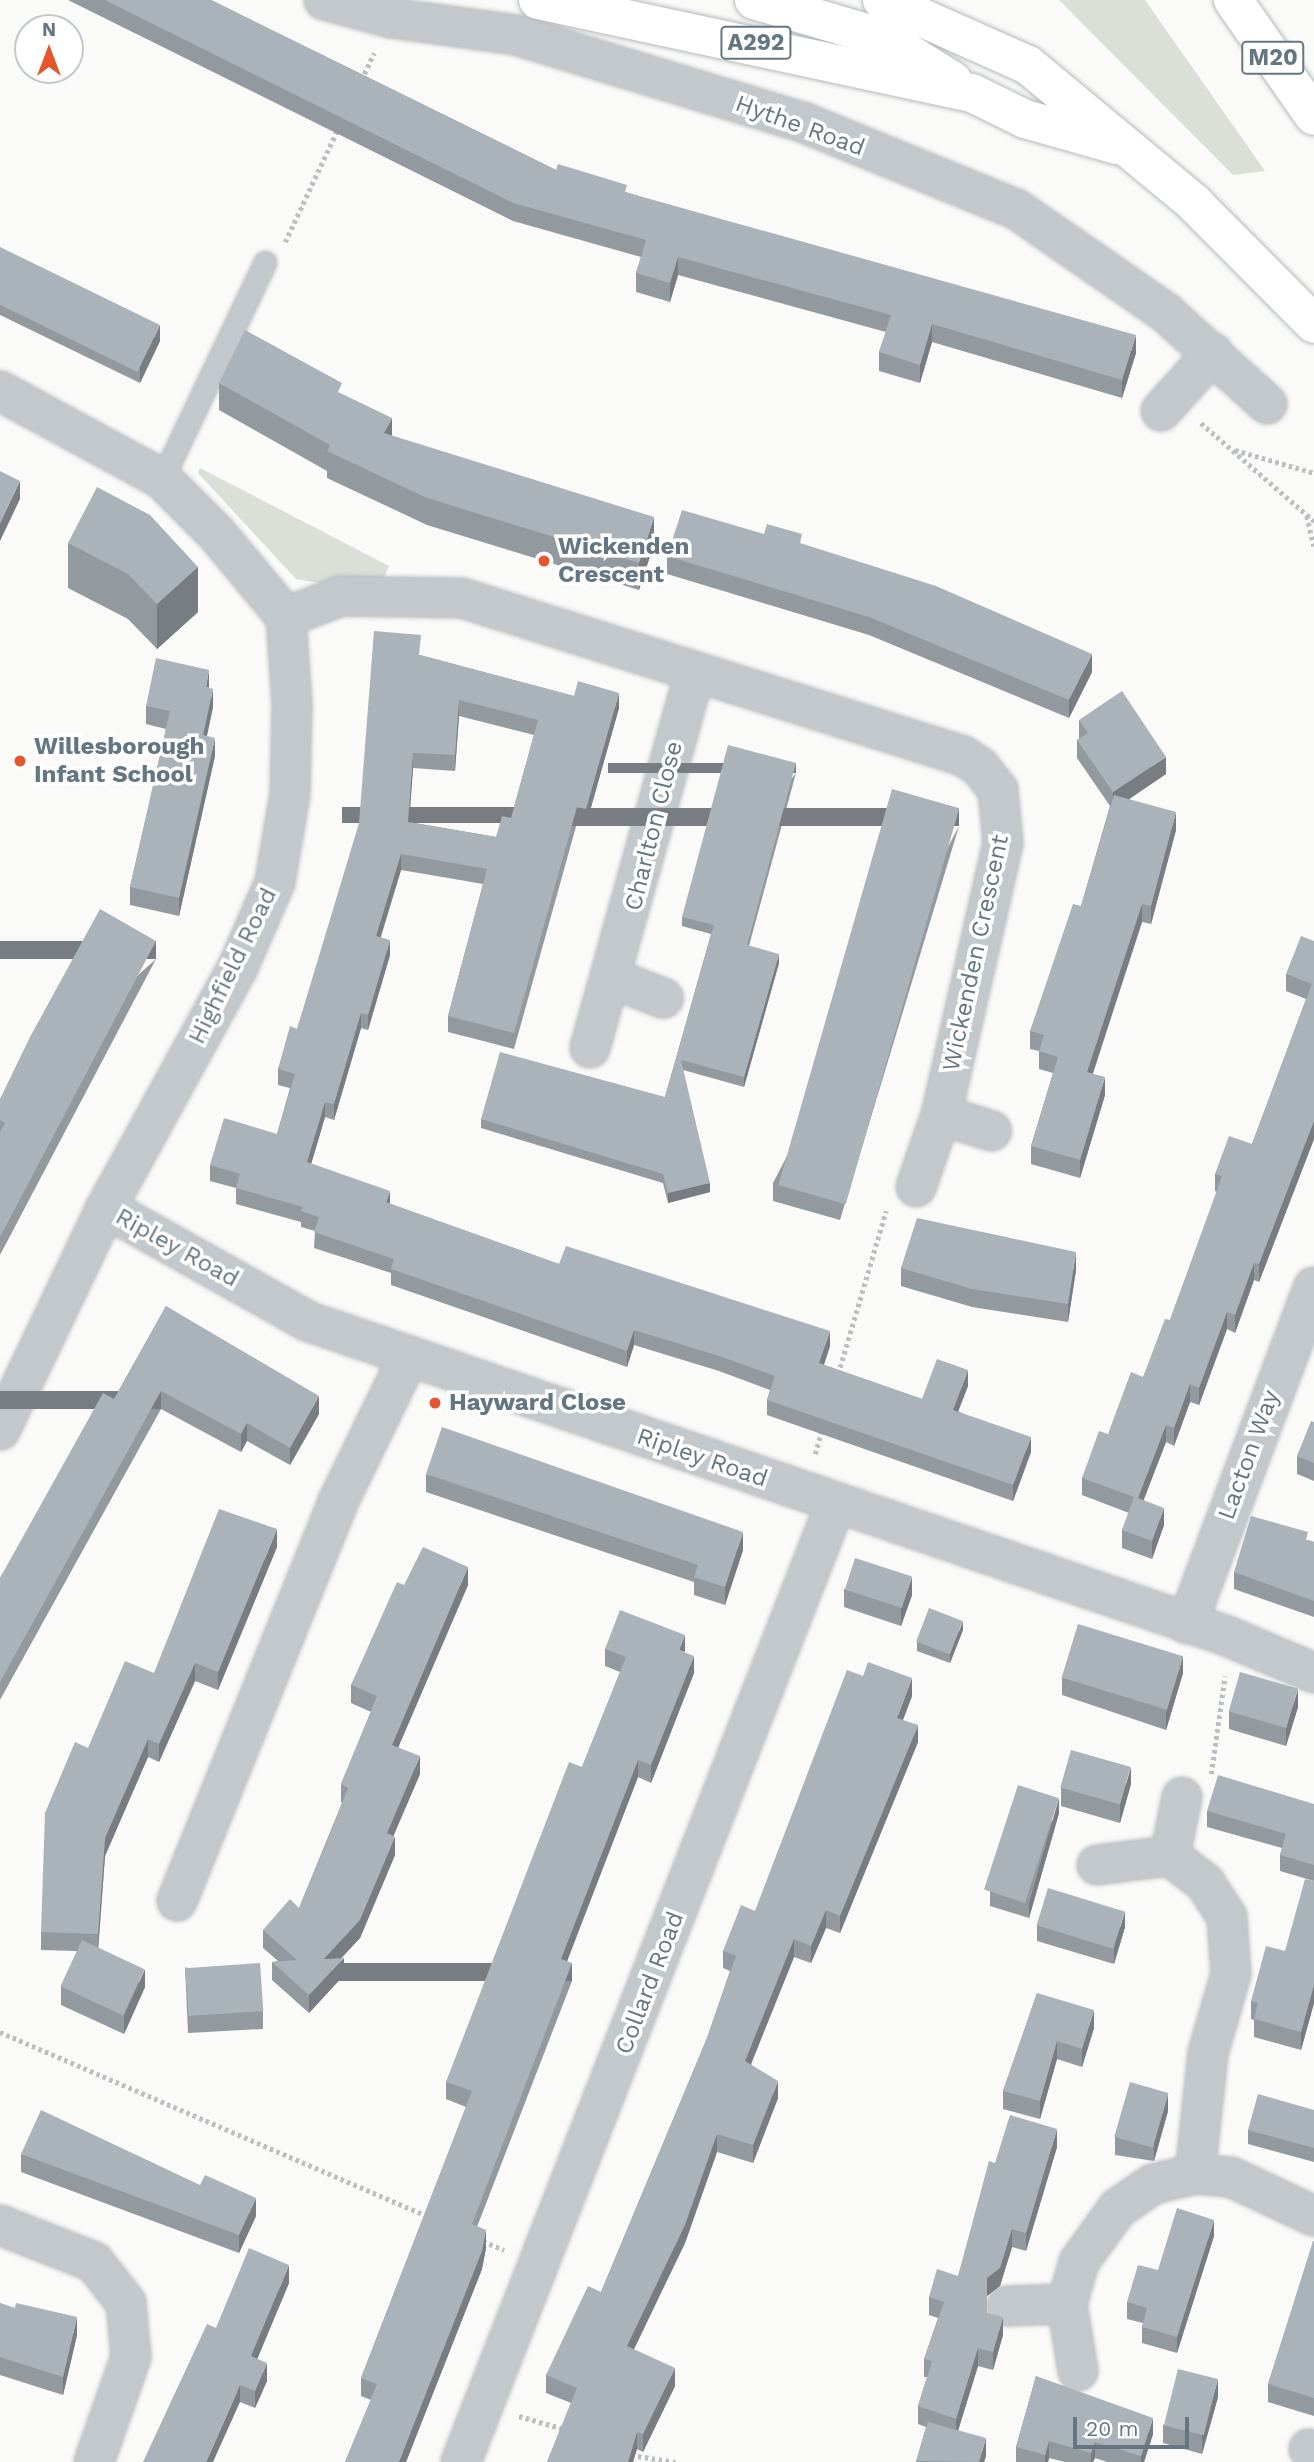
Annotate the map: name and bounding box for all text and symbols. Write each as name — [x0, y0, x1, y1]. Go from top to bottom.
north arrow — [14, 14, 84, 84]
text: N — [42, 18, 56, 41]
road number: A292 — [719, 24, 793, 62]
road number: M20 — [1240, 39, 1306, 78]
street label: Hythe Road — [731, 89, 869, 163]
place label: Wickenden Crescent — [558, 533, 689, 589]
marker: Wickenden Crescent — [536, 553, 552, 569]
place label: Willesborough Infant School — [34, 733, 204, 789]
street label: Charlton Close — [619, 738, 689, 914]
marker: Willesborough Infant School — [12, 753, 28, 769]
street label: Wickenden Crescent — [937, 832, 1015, 1074]
street label: Highfield Road — [183, 883, 283, 1049]
street label: Ripley Road — [110, 1202, 244, 1294]
street label: Lacton Way — [1212, 1386, 1286, 1524]
place label: Hayward Close — [449, 1389, 626, 1417]
marker: Hayward Close — [427, 1395, 443, 1411]
street label: Ripley Road — [633, 1422, 771, 1494]
street label: Collard Road — [610, 1908, 690, 2058]
scale bar — [1076, 2402, 1192, 2446]
text: 20 m — [1086, 2416, 1138, 2441]

